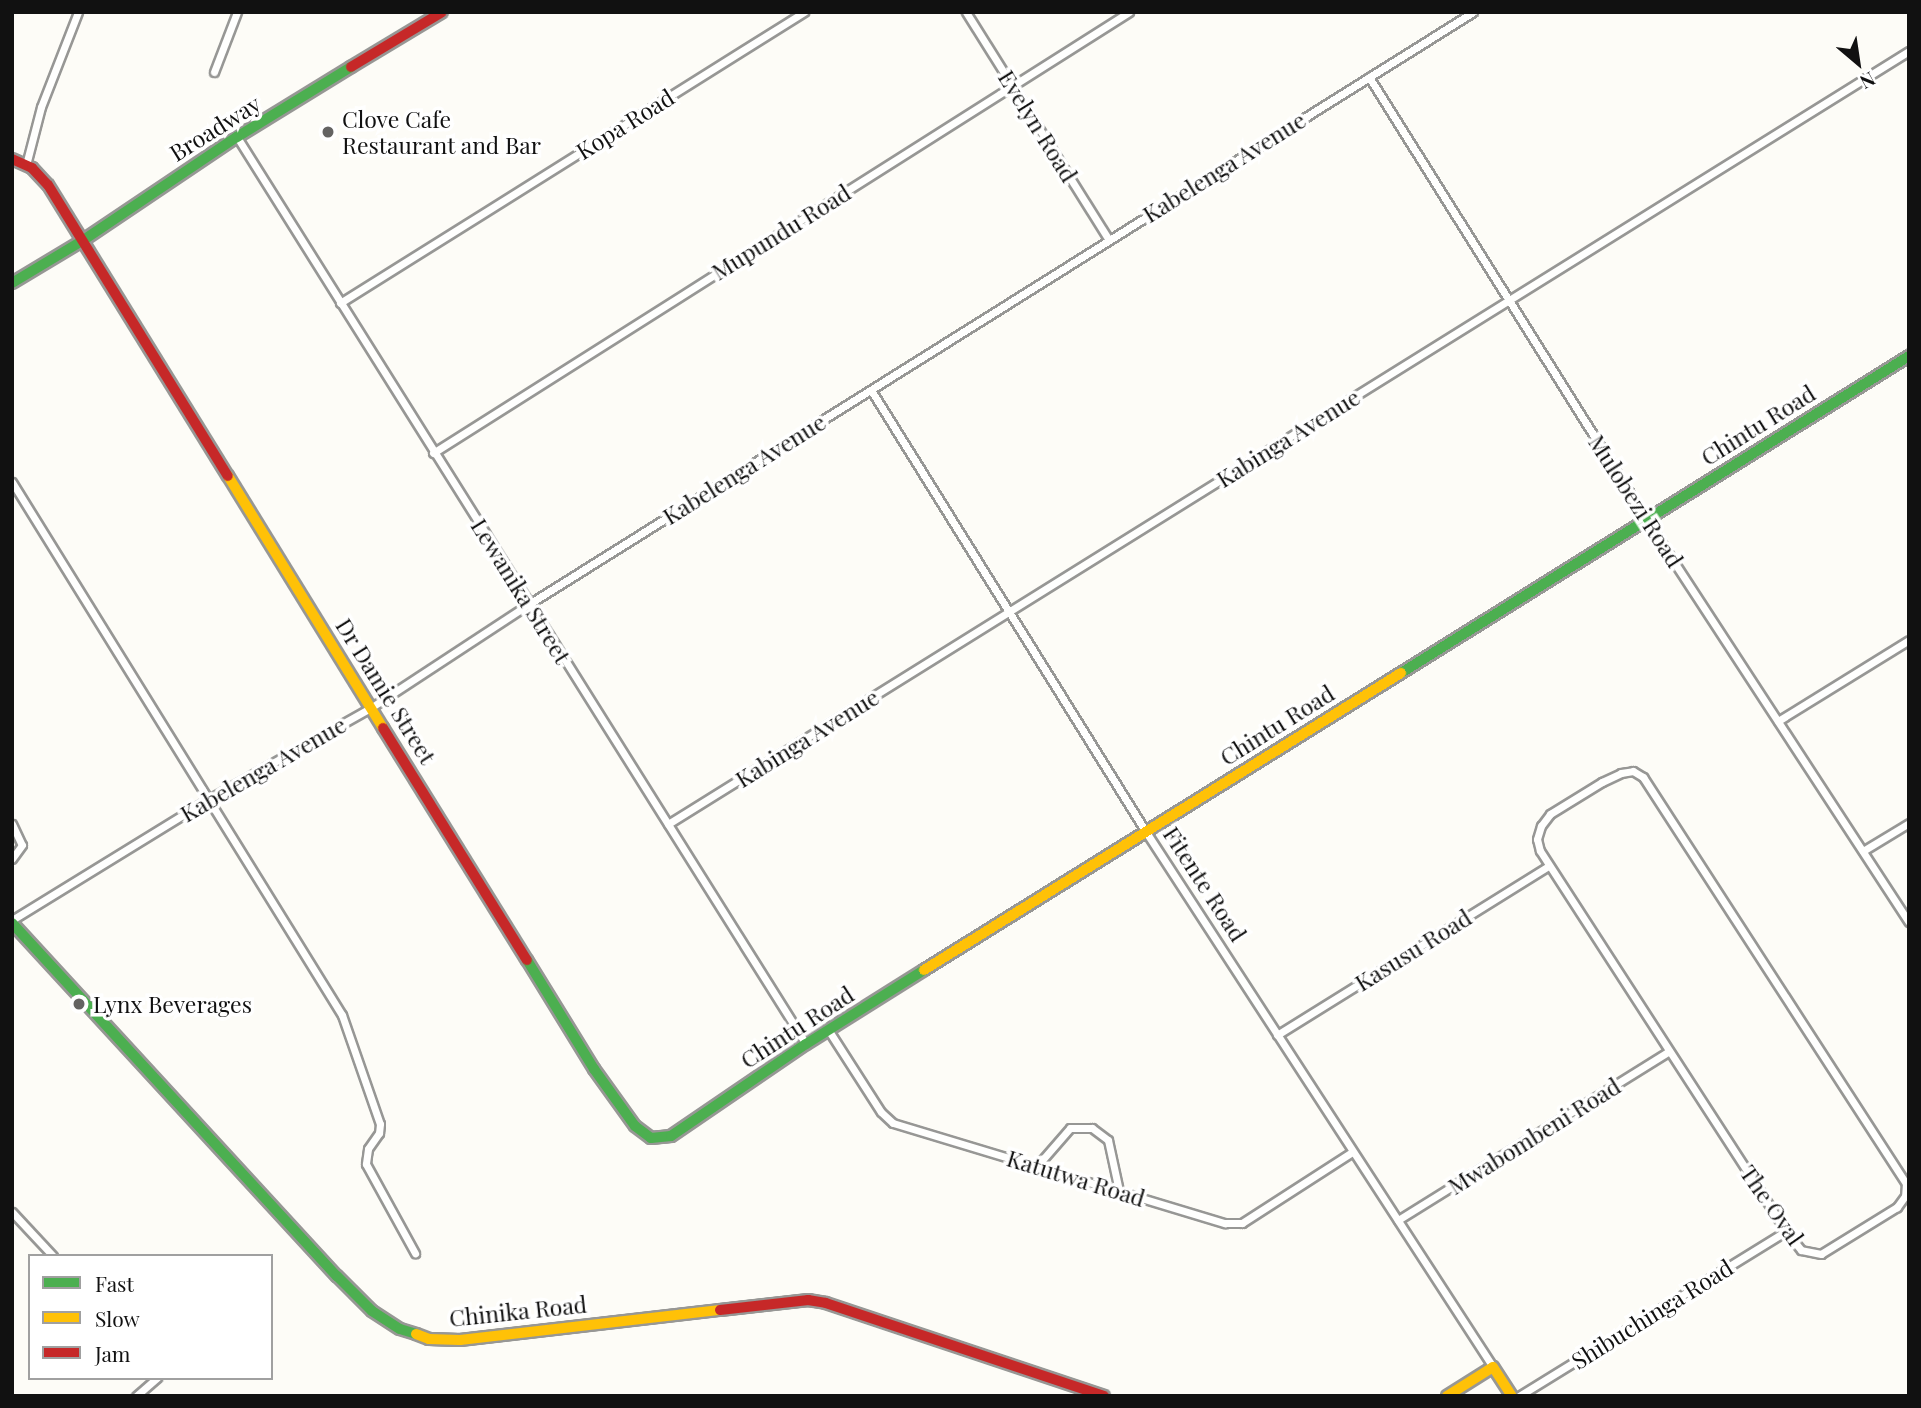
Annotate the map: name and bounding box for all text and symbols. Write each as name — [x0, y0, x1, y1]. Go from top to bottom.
north arrow — [1823, 28, 1893, 98]
street label: Evelyn Road — [993, 65, 1083, 187]
text: N — [1856, 67, 1880, 96]
street label: Kopa Road — [571, 83, 679, 165]
street label: Broadway — [164, 89, 266, 167]
place label: Clove Cafe Restaurant and Bar — [342, 105, 541, 159]
street label: Kabelenga Avenue — [1137, 106, 1311, 228]
marker: Clove Cafe Restaurant and Bar — [320, 124, 336, 140]
street label: Mupundu Road — [707, 178, 855, 286]
street label: Chintu Road — [1696, 379, 1820, 471]
street label: Kabinga Avenue — [1211, 383, 1365, 493]
street label: Kabelenga Avenue — [657, 408, 831, 530]
street label: Mulobezi Road — [1583, 430, 1689, 572]
street label: Lewanika Street — [465, 513, 577, 669]
street label: Dr Damie Street — [330, 613, 442, 769]
street label: Chintu Road — [1215, 679, 1339, 771]
street label: Kabinga Avenue — [730, 683, 884, 793]
street label: Kabelenga Avenue — [175, 710, 351, 828]
street label: Fitente Road — [1158, 821, 1252, 947]
street label: Kasusu Road — [1350, 903, 1476, 997]
street label: Chintu Road — [735, 980, 859, 1074]
place label: Lynx Beverages — [93, 990, 252, 1018]
marker: Lynx Beverages — [71, 996, 87, 1012]
street label: Mwabombeni Road — [1443, 1072, 1625, 1200]
street label: Katutwa Road — [1003, 1144, 1149, 1212]
street label: The Oval — [1735, 1160, 1809, 1250]
street label: Shibuchinga Road — [1566, 1253, 1738, 1375]
legend — [28, 1254, 273, 1380]
text: Fast — [95, 1269, 134, 1297]
street label: Chinika Road — [448, 1290, 588, 1332]
text: Slow — [95, 1304, 140, 1332]
text: Jam — [95, 1339, 131, 1367]

